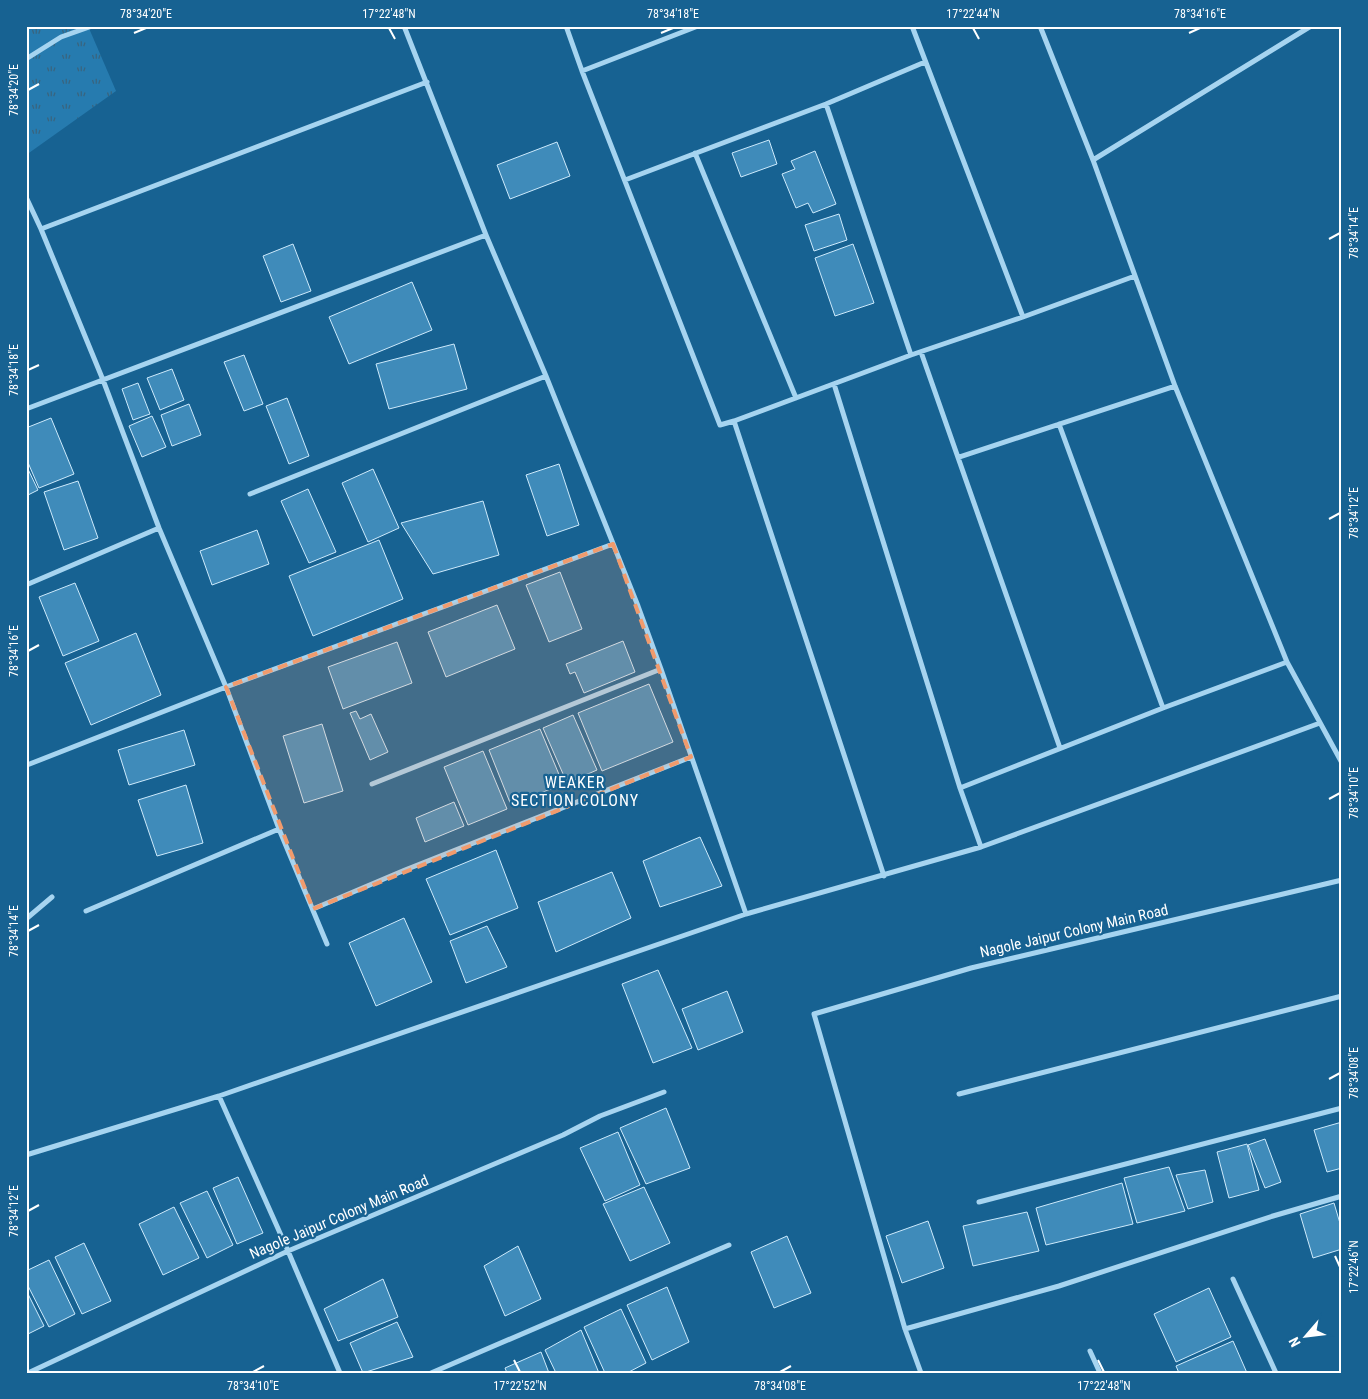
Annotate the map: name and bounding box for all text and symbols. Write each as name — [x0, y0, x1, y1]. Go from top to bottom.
text: 78°34'20"E — [120, 7, 172, 21]
text: 17°22'48"N — [362, 7, 416, 21]
text: 78°34'18"E — [647, 7, 699, 21]
text: 17°22'44"N — [946, 7, 1000, 21]
text: 78°34'16"E — [1174, 7, 1226, 21]
text: 78°34'20"E — [7, 64, 21, 116]
text: 78°34'14"E — [1347, 207, 1361, 259]
text: 78°34'18"E — [7, 344, 21, 396]
text: 78°34'12"E — [1347, 487, 1361, 539]
text: 78°34'16"E — [7, 625, 21, 677]
text: 78°34'10"E — [1347, 767, 1361, 819]
district label: WEAKER SECTION COLONY — [511, 773, 639, 810]
street label: Nagole Jaipur Colony Main Road — [978, 901, 1170, 961]
text: 78°34'14"E — [7, 905, 21, 957]
text: 78°34'08"E — [1347, 1047, 1361, 1099]
street label: Nagole Jaipur Colony Main Road — [247, 1171, 431, 1263]
text: 78°34'12"E — [7, 1185, 21, 1237]
text: 17°22'46"N — [1347, 1240, 1361, 1294]
north arrow — [1280, 1312, 1330, 1362]
text: N — [1285, 1335, 1304, 1350]
text: 78°34'10"E — [227, 1379, 279, 1393]
text: 17°22'52"N — [493, 1379, 547, 1393]
text: 78°34'08"E — [754, 1379, 806, 1393]
text: 17°22'48"N — [1077, 1379, 1131, 1393]

